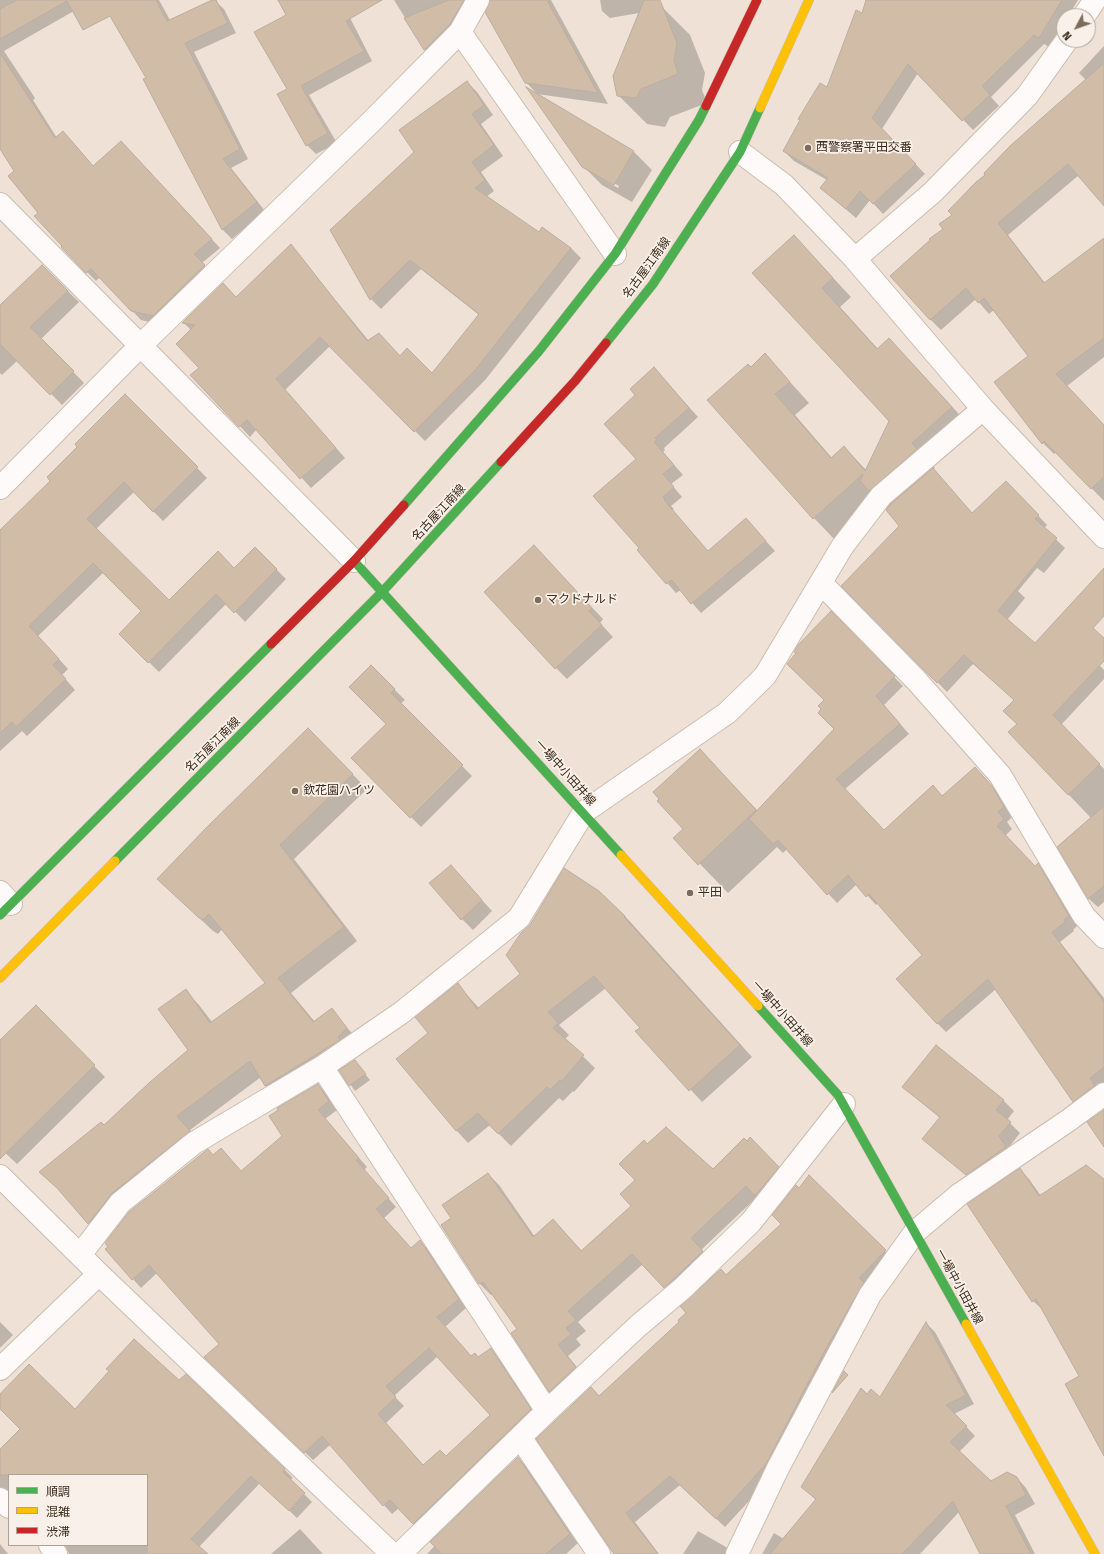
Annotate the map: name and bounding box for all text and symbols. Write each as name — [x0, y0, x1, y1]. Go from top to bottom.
north arrow — [1056, 8, 1096, 48]
text: N — [1060, 29, 1075, 43]
place label: 西警察署平田交番 — [816, 141, 912, 155]
marker: 西警察署平田交番 — [803, 143, 813, 153]
street label: 名古屋江南線 — [620, 235, 674, 301]
street label: 名古屋江南線 — [409, 482, 469, 544]
place label: マクドナルド — [546, 593, 618, 607]
marker: マクドナルド — [533, 595, 543, 605]
street label: 名古屋江南線 — [182, 714, 244, 776]
street label: 一場中小田井線 — [532, 737, 598, 809]
place label: 欽花園ハイツ — [303, 784, 375, 798]
marker: 欽花園ハイツ — [290, 786, 300, 796]
place label: 平田 — [698, 886, 722, 900]
marker: 平田 — [685, 888, 695, 898]
street label: 一場中小田井線 — [749, 978, 815, 1050]
street label: 一場中小田井線 — [932, 1247, 986, 1327]
legend — [8, 1474, 148, 1546]
text: 順調 — [46, 1485, 70, 1499]
text: 混雑 — [46, 1505, 70, 1519]
text: 渋滞 — [46, 1525, 70, 1539]

